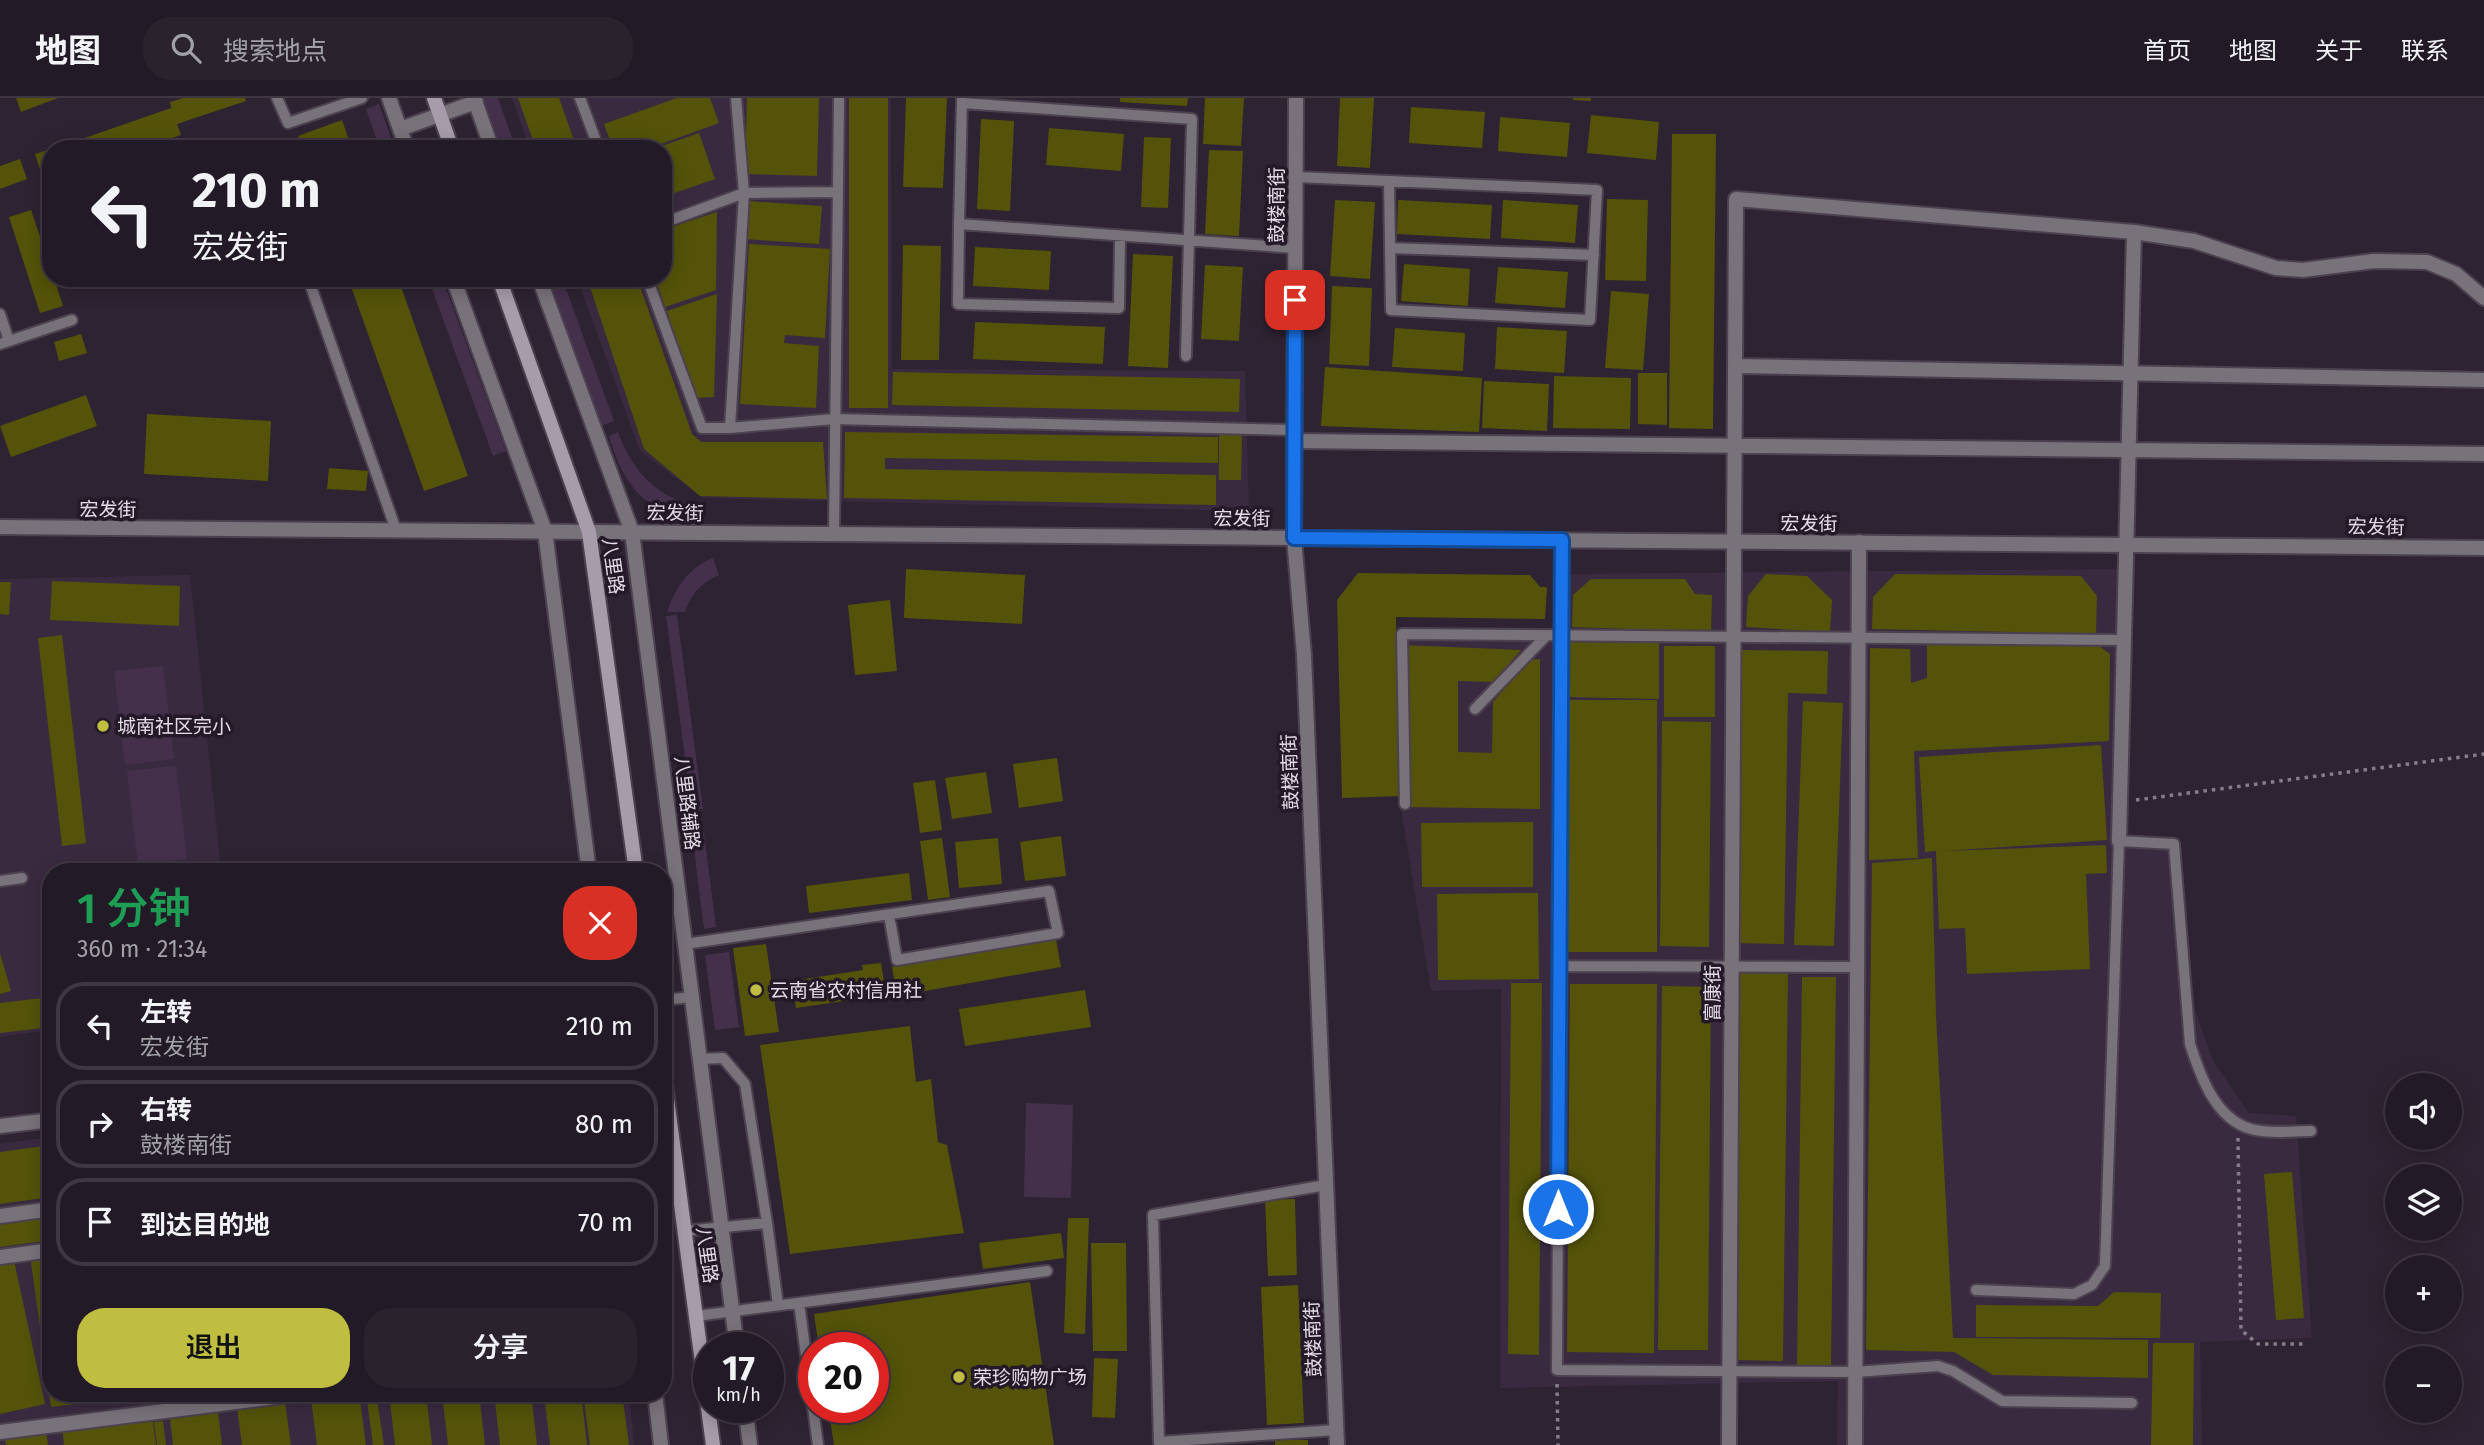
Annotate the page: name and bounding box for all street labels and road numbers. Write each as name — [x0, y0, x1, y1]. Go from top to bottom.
street label: 鼓楼南街 — [1265, 167, 1288, 243]
street label: 宏发街 — [79, 498, 137, 521]
street label: 宏发街 — [646, 501, 704, 525]
street label: 宏发街 — [1213, 507, 1271, 530]
street label: 宏发街 — [1780, 512, 1838, 535]
street label: 宏发街 — [2347, 515, 2405, 539]
street label: 八里路 — [598, 536, 628, 596]
street label: 鼓楼南街 — [1277, 734, 1303, 810]
street label: 八里路辅路 — [670, 754, 704, 852]
street label: 富康街 — [1701, 964, 1724, 1022]
street label: 八里路 — [692, 1225, 722, 1285]
street label: 鼓楼南街 — [1300, 1301, 1326, 1377]

